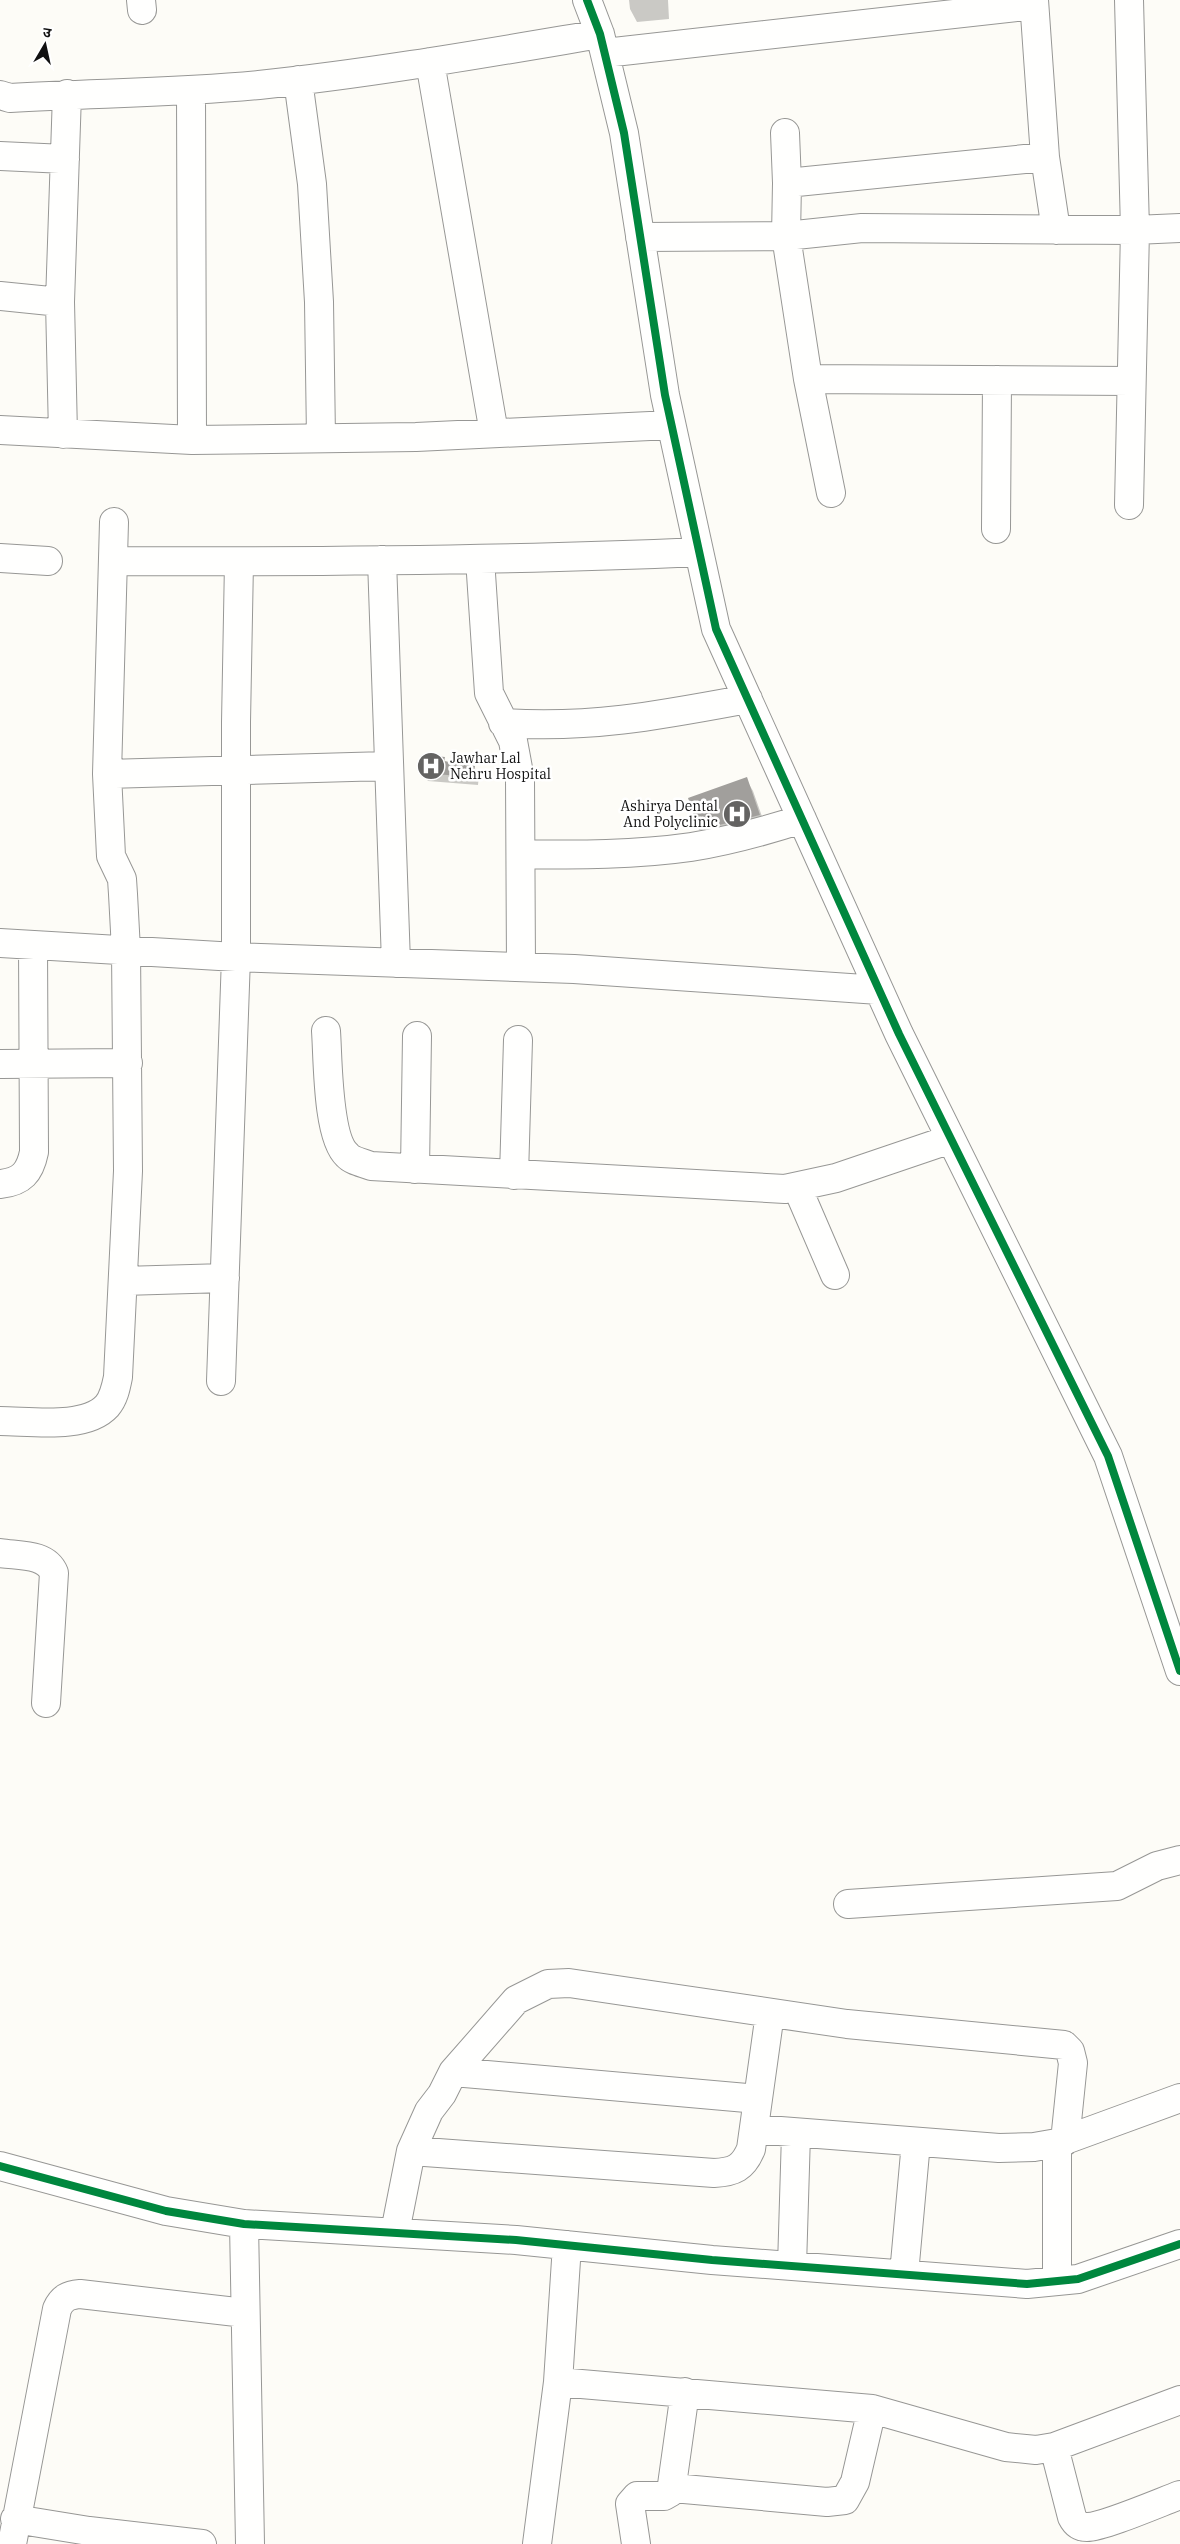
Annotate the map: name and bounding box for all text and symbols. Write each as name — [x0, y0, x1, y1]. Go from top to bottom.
north arrow — [20, 20, 70, 70]
text: उ — [42, 23, 53, 42]
place label: Jawhar Lal Nehru Hospital — [450, 749, 551, 783]
hospital icon: Jawhar Lal Nehru Hospital — [416, 751, 446, 781]
place label: Ashirya Dental And Polyclinic — [620, 797, 718, 831]
hospital icon: Ashirya Dental And Polyclinic — [722, 799, 752, 829]

